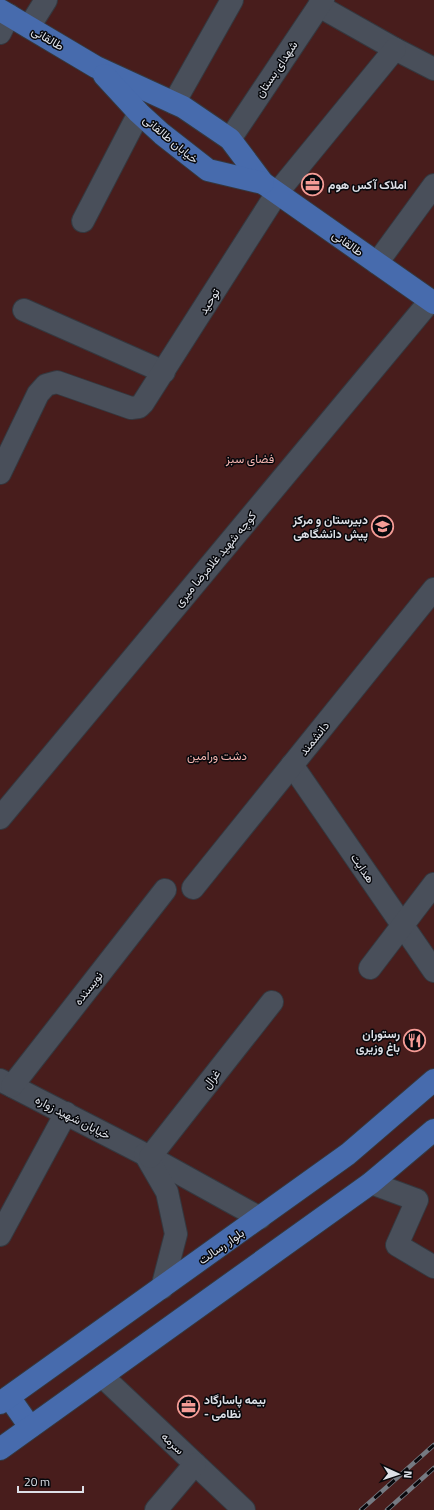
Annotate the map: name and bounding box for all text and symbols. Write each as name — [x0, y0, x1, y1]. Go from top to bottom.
street label: طالقانی — [28, 21, 68, 55]
street label: شهدای بستان — [250, 37, 302, 101]
street label: خیابان طالقانی — [139, 110, 203, 168]
office icon: املاک آکس هوم — [299, 171, 325, 197]
place label: املاک آکس هوم — [328, 175, 407, 194]
street label: طالقانی — [328, 225, 368, 261]
street label: توحید — [194, 284, 225, 318]
park label: فضای سبز — [225, 449, 274, 468]
street label: کوچه شهید غلامرضا میری — [169, 507, 261, 611]
place label: دبیرستان و مرکز پیش دانشگاهی — [292, 510, 368, 543]
school or university icon: دبیرستان و مرکز پیش دانشگاهی — [370, 513, 396, 539]
street label: دانشمند — [294, 717, 334, 759]
park label: دشت ورامین — [187, 746, 247, 765]
street label: هدایت — [346, 849, 380, 887]
street label: نویسنده — [69, 967, 107, 1009]
place label: رستوران باغ وزیری — [356, 1024, 400, 1057]
restaurant icon: رستوران باغ وزیری — [402, 1027, 428, 1053]
street label: غزال — [197, 1065, 225, 1093]
street label: خیابان شهید زواره — [32, 1090, 114, 1144]
street label: بلوار رسالت — [194, 1223, 248, 1269]
place label: بیمه پاسارگاد - نظامی — [204, 1390, 266, 1423]
office icon: بیمه پاسارگاد - نظامی — [175, 1393, 201, 1419]
street label: سرمه — [157, 1427, 189, 1459]
north arrow — [378, 1454, 418, 1494]
scale bar — [18, 1468, 83, 1494]
text: N — [400, 1470, 416, 1479]
text: 20 m — [24, 1472, 50, 1491]

